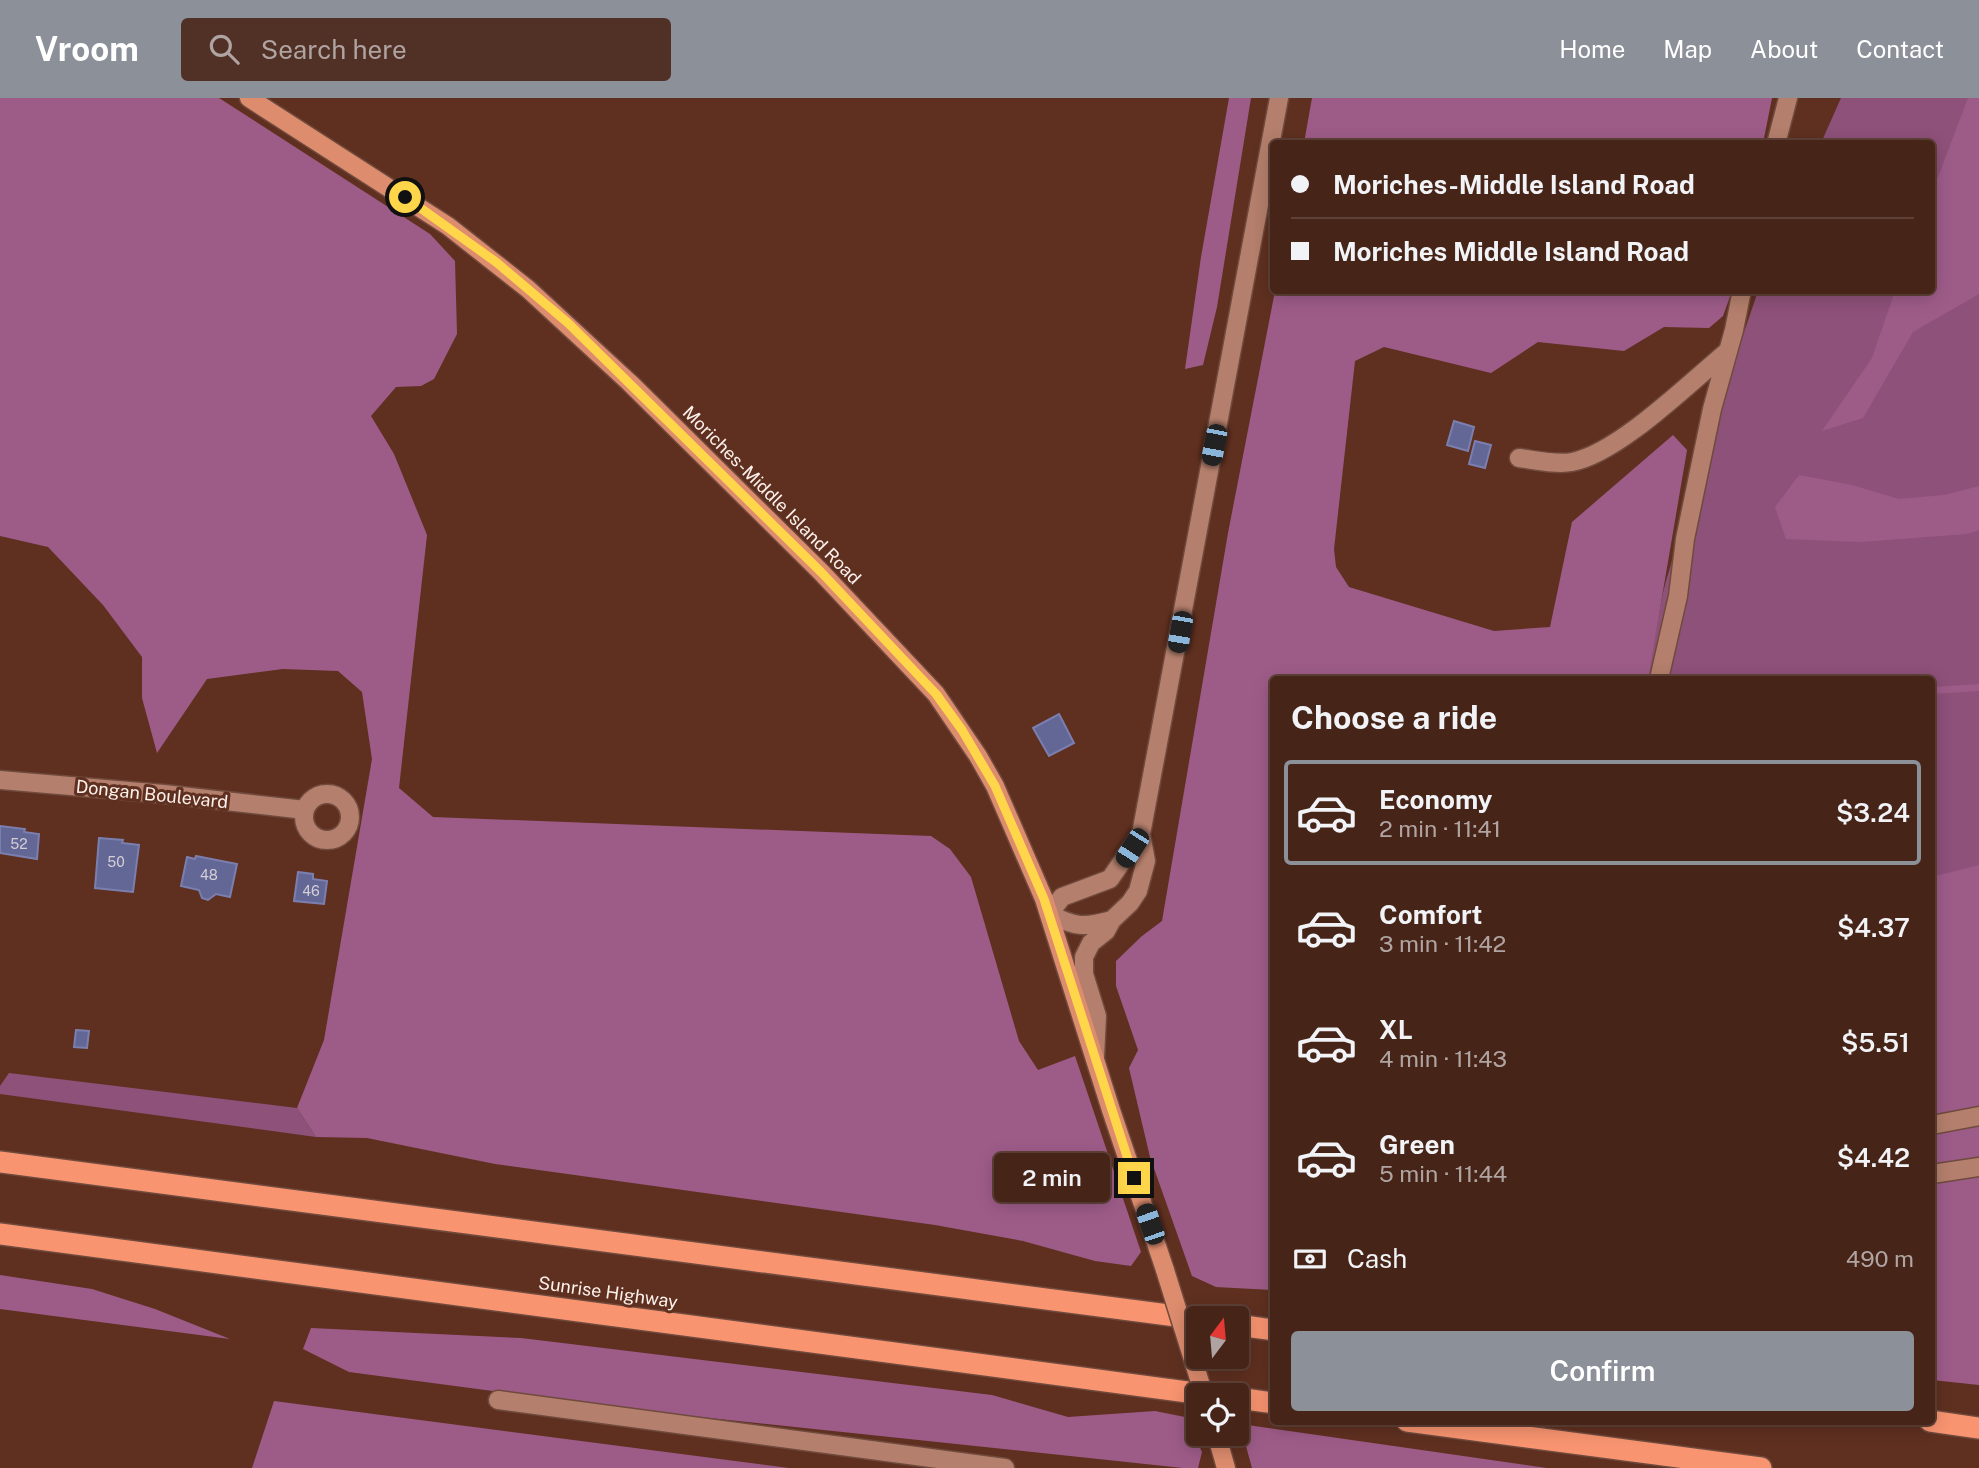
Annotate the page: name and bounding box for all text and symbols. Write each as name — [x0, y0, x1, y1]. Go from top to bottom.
search box — [181, 18, 671, 81]
text: Vroom — [35, 30, 139, 68]
icon: search — [205, 30, 243, 68]
text: Search here — [261, 34, 407, 65]
text: Home — [1559, 35, 1625, 63]
text: Map — [1663, 35, 1712, 63]
text: About — [1750, 35, 1818, 63]
text: Contact — [1856, 35, 1944, 63]
text: Moriches-Middle Island Road — [1333, 169, 1695, 200]
route start — [389, 181, 421, 213]
text: Moriches Middle Island Road — [1333, 236, 1689, 267]
street label: Moriches-Middle Island Road — [679, 402, 865, 588]
car — [1200, 422, 1229, 468]
car — [1167, 609, 1194, 655]
text: Choose a ride — [1291, 699, 1497, 736]
street label: Dongan Boulevard — [75, 776, 229, 812]
icon: car — [1295, 781, 1358, 844]
text: Economy — [1379, 784, 1492, 815]
text: $3.24 — [1836, 797, 1910, 828]
text: 2 min · 11:41 — [1379, 815, 1501, 842]
car — [1112, 825, 1153, 871]
house number: 52 — [10, 836, 28, 852]
house number: 50 — [107, 854, 125, 870]
house number: 48 — [200, 867, 218, 883]
house number: 46 — [302, 883, 320, 899]
icon: car — [1295, 896, 1358, 959]
text: Comfort — [1379, 899, 1482, 930]
text: $4.37 — [1837, 912, 1910, 943]
text: 3 min · 11:42 — [1379, 930, 1506, 957]
icon: car — [1295, 1011, 1358, 1074]
text: XL — [1379, 1014, 1413, 1045]
text: $5.51 — [1841, 1027, 1910, 1058]
text: 4 min · 11:43 — [1379, 1045, 1507, 1072]
icon: car — [1295, 1126, 1358, 1189]
text: Green — [1379, 1129, 1455, 1160]
text: $4.42 — [1837, 1142, 1910, 1173]
callout: 2 min — [994, 1154, 1110, 1202]
text: 5 min · 11:44 — [1379, 1160, 1507, 1187]
route end — [1118, 1162, 1150, 1194]
text: 2 min — [1022, 1164, 1082, 1191]
car — [1134, 1201, 1167, 1247]
icon: cash — [1291, 1240, 1329, 1278]
text: Cash — [1347, 1243, 1407, 1274]
text: 490 m — [1846, 1245, 1914, 1272]
street label: Sunrise Highway — [537, 1272, 679, 1312]
north arrow — [1186, 1306, 1250, 1368]
map controls — [1186, 1306, 1249, 1446]
button: Confirm — [1291, 1331, 1914, 1411]
button: locate — [1186, 1383, 1249, 1446]

